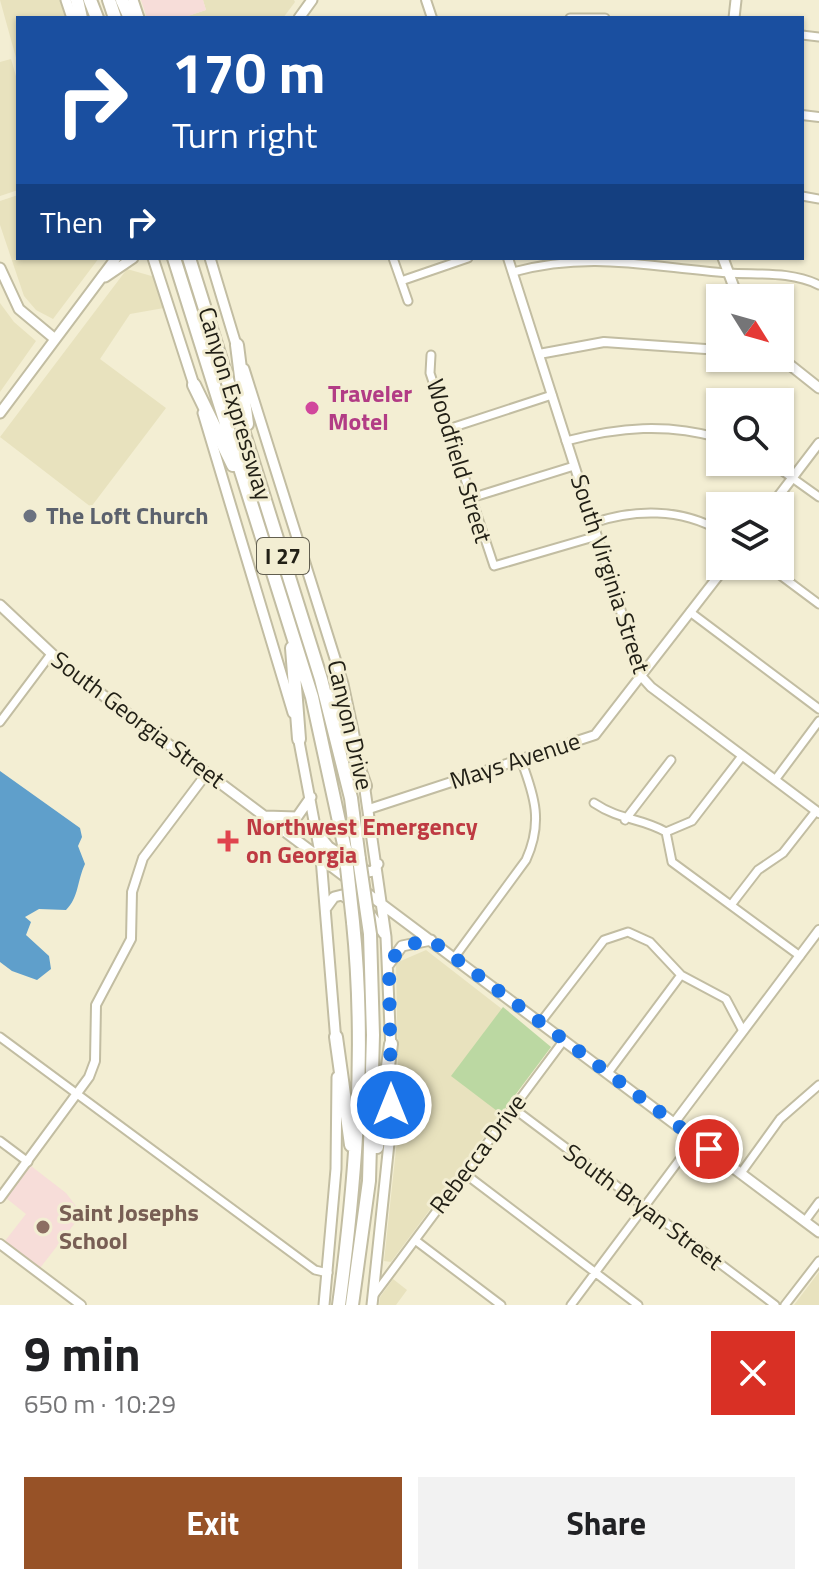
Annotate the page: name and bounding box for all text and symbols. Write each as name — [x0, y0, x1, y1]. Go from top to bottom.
text: 170 m — [172, 30, 325, 115]
icon: right — [40, 48, 144, 152]
text: Turn right — [172, 107, 317, 162]
text: Then — [40, 199, 103, 245]
icon: right — [119, 200, 163, 244]
north arrow — [706, 284, 794, 372]
map controls — [706, 284, 794, 580]
street label: Canyon Expressway — [189, 302, 283, 505]
street label: Woodfield Street — [418, 374, 502, 548]
place label: Traveler Motel — [328, 375, 412, 439]
button: search — [706, 388, 794, 476]
marker: Traveler Motel — [303, 399, 321, 417]
street label: South Virginia Street — [562, 470, 660, 678]
button: layers — [706, 492, 794, 580]
place label: The Loft Church — [46, 497, 209, 533]
marker: The Loft Church — [21, 507, 39, 525]
road number: I 27 — [257, 538, 309, 574]
street label: South Georgia Street — [44, 642, 234, 797]
street label: Canyon Drive — [319, 656, 383, 793]
street label: Mays Avenue — [445, 722, 584, 798]
place label: Northwest Emergency on Georgia — [246, 808, 478, 872]
marker: Northwest Emergency on Georgia — [217, 830, 239, 852]
position arrow — [349, 1063, 433, 1147]
street label: Rebecca Drive — [420, 1086, 534, 1221]
pin — [675, 1115, 743, 1183]
icon: arrive — [687, 1127, 731, 1171]
street label: South Bryan Street — [556, 1134, 731, 1279]
place label: Saint Josephs School — [59, 1194, 199, 1258]
marker: Saint Josephs School — [34, 1218, 52, 1236]
text: 9 min — [24, 1317, 141, 1390]
button: close — [711, 1331, 795, 1415]
text: 650 m · 10:29 — [24, 1384, 176, 1423]
button: Exit — [24, 1477, 402, 1569]
button: Share — [418, 1477, 795, 1569]

